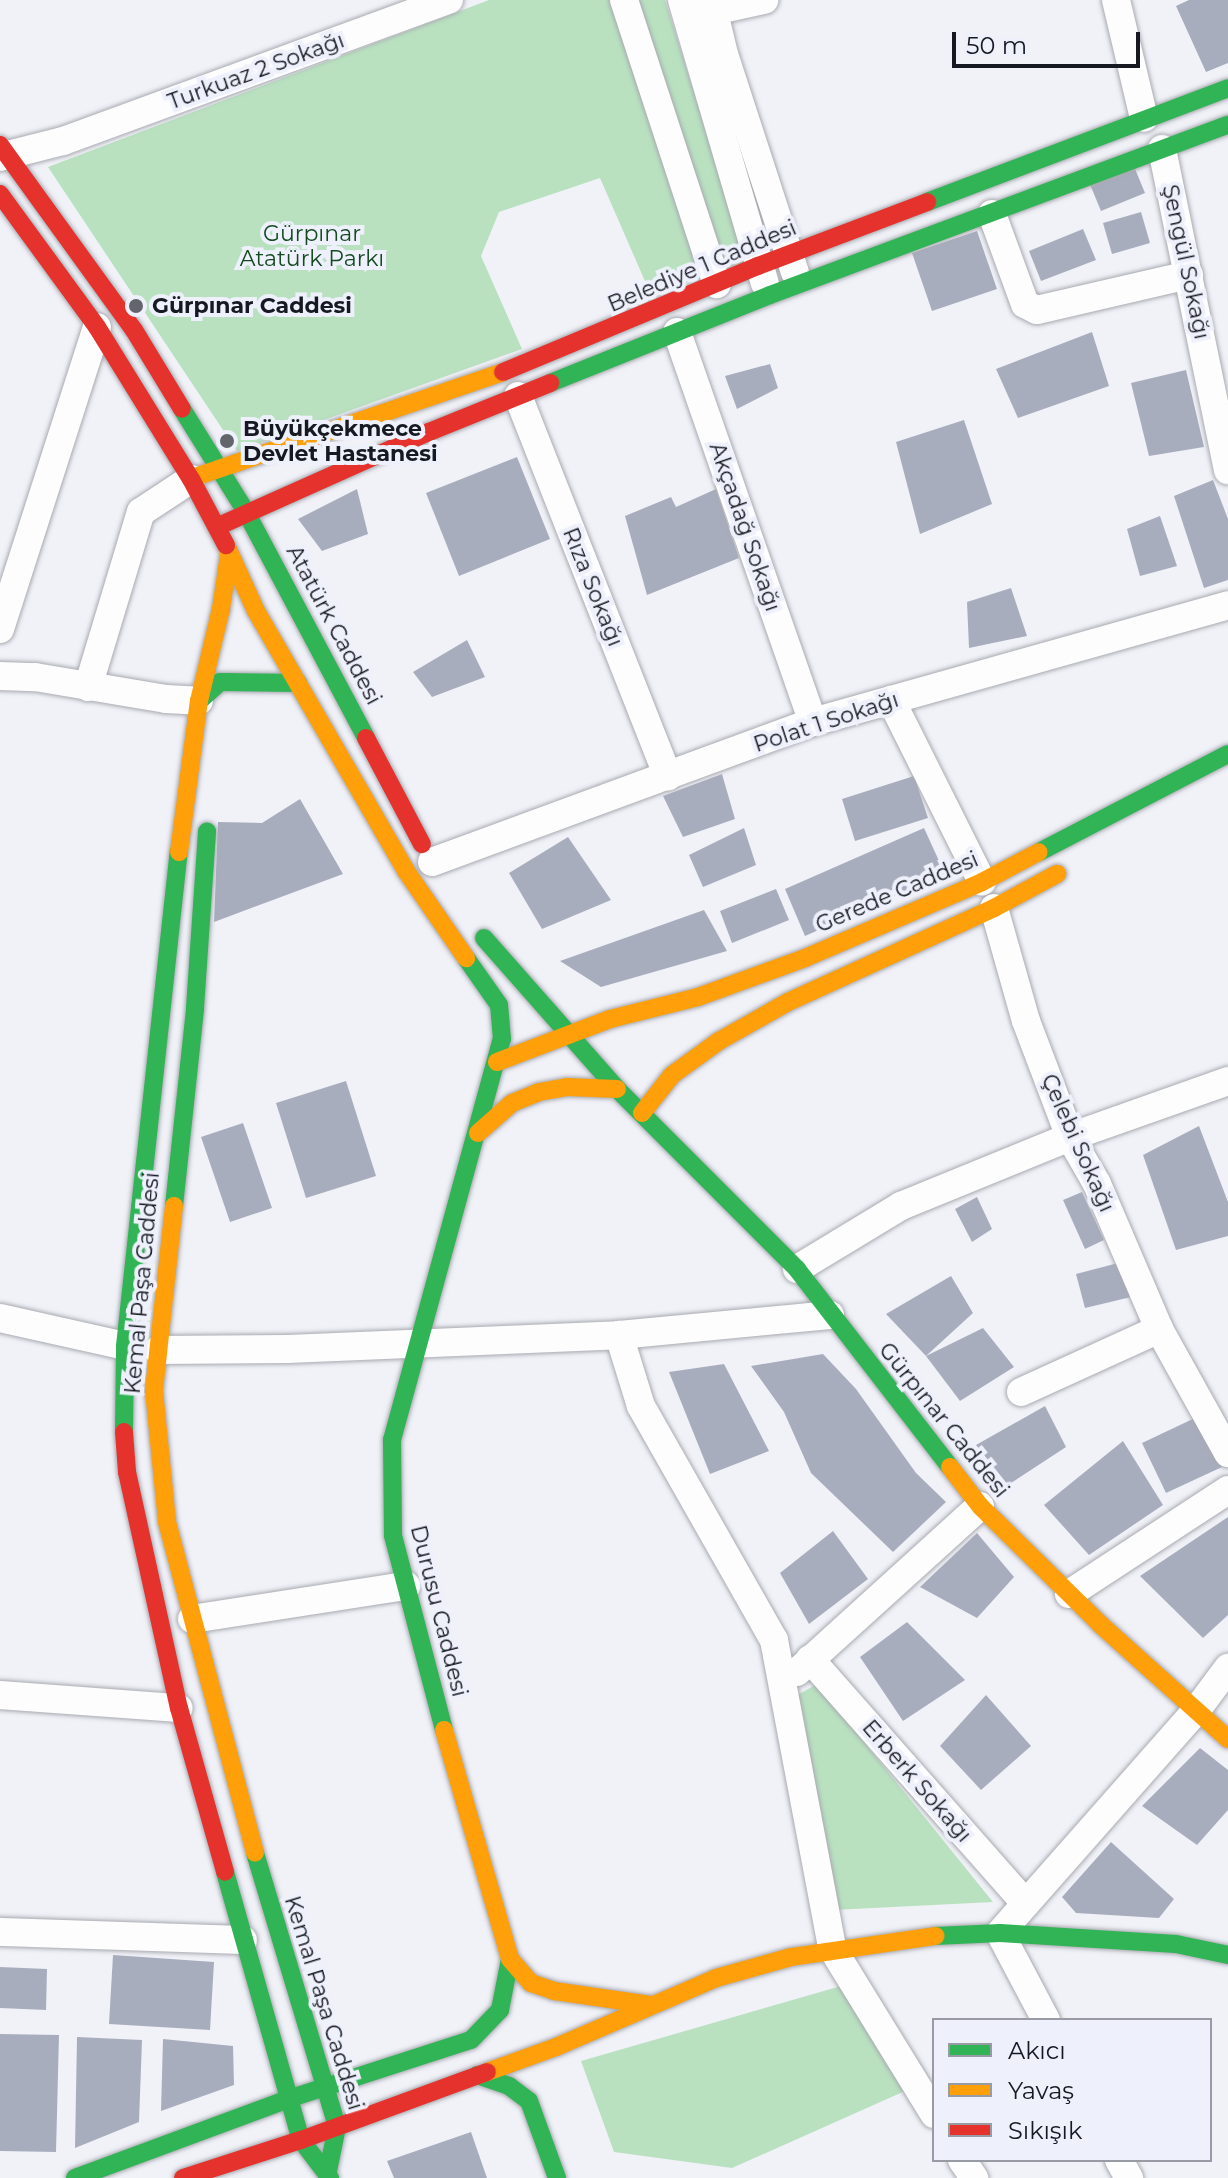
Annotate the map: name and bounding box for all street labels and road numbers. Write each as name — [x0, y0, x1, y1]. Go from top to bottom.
street label: Turkuaz 2 Sokağı — [164, 27, 348, 115]
street label: Şengül Sokağı — [1157, 182, 1215, 342]
street label: Belediye 1 Caddesi — [604, 214, 800, 318]
street label: Akçadağ Sokağı — [704, 439, 786, 615]
street label: Rıza Sokağı — [557, 524, 629, 650]
street label: Atatürk Caddesi — [281, 541, 387, 709]
street label: Polat 1 Sokağı — [750, 686, 902, 758]
street label: Gerede Caddesi — [812, 846, 982, 938]
street label: Çelebi Sokağı — [1036, 1070, 1120, 1216]
street label: Kemal Paşa Caddesi — [119, 1171, 165, 1395]
street label: Gürpınar Caddesi — [873, 1337, 1015, 1503]
street label: Durusu Caddesi — [405, 1522, 473, 1700]
street label: Erberk Sokağı — [857, 1714, 977, 1848]
street label: Kemal Paşa Caddesi — [279, 1893, 369, 2113]

